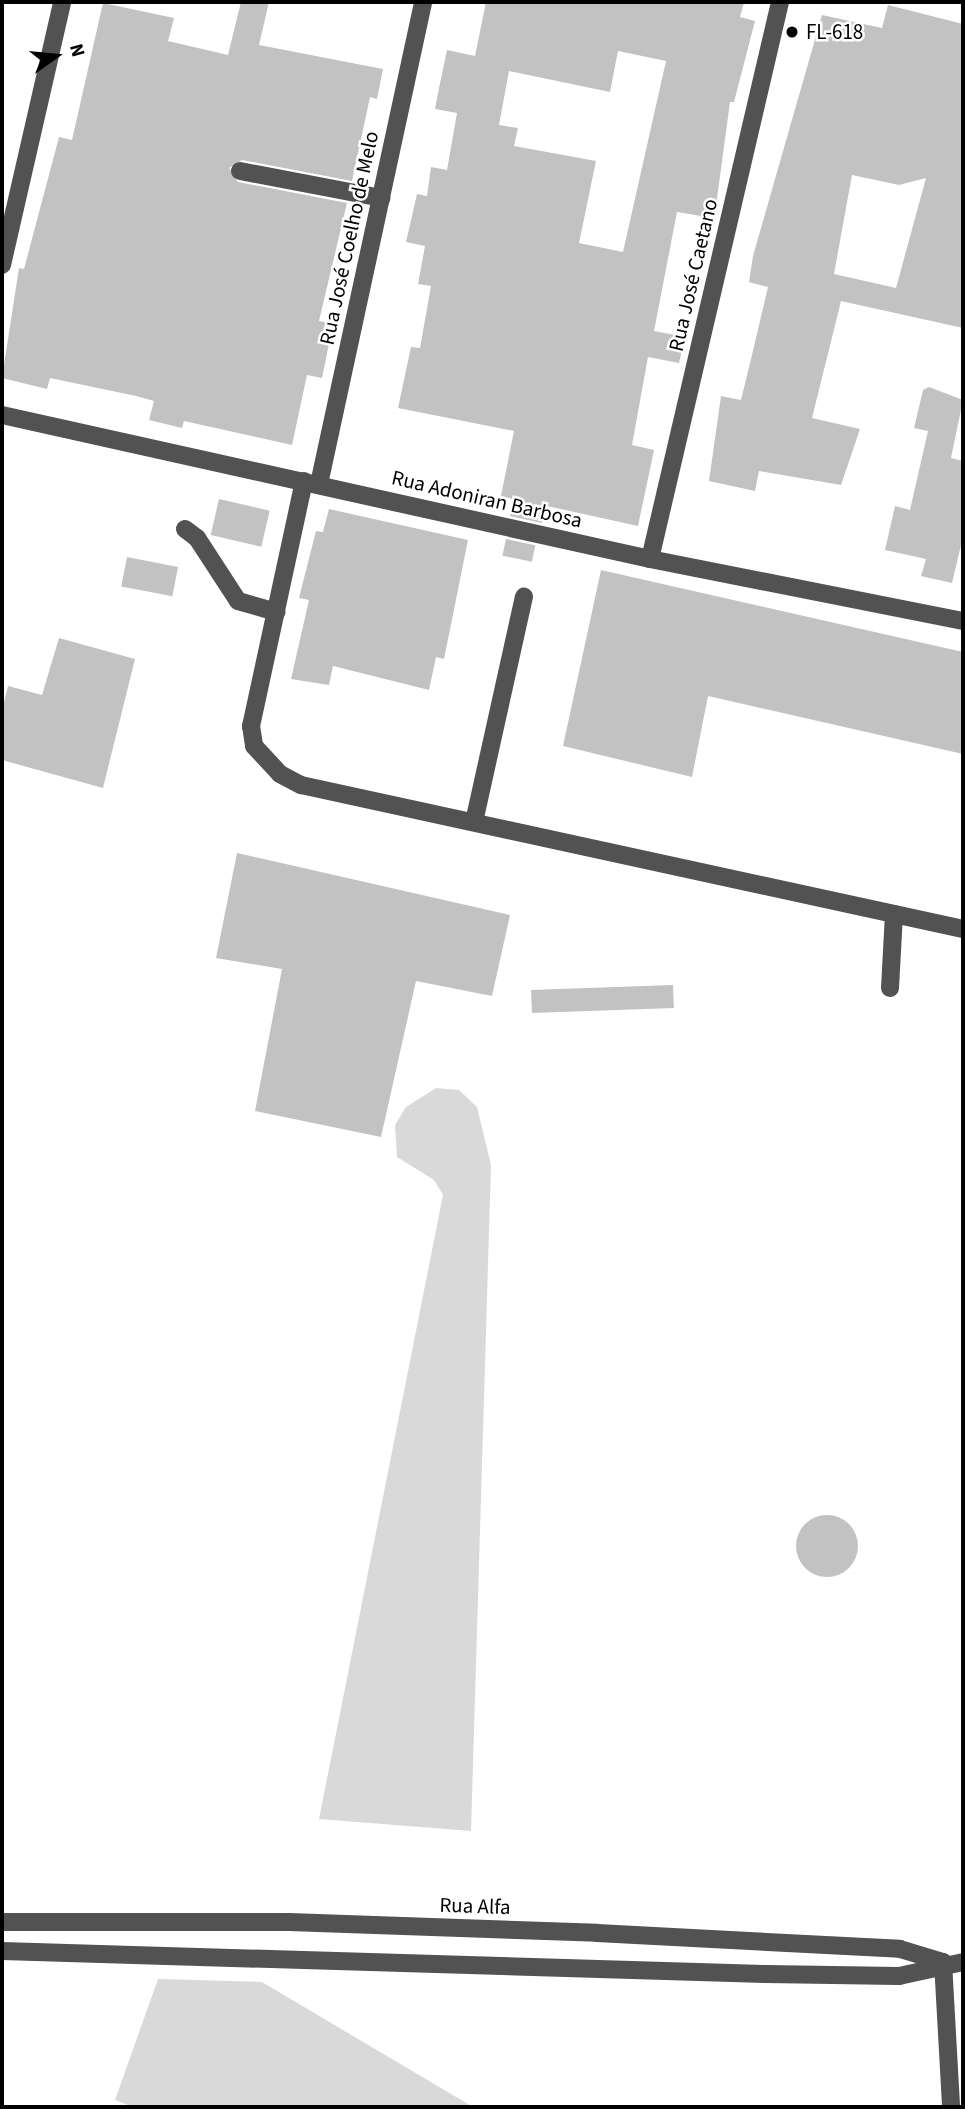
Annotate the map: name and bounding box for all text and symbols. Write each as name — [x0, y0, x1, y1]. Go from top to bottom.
place label: FL-618 — [806, 19, 863, 45]
north arrow — [21, 21, 91, 91]
marker: FL-618 — [784, 24, 800, 40]
text: N — [62, 41, 91, 60]
street label: Rua José Coelho de Melo — [314, 129, 384, 347]
street label: Rua José Caetano — [663, 196, 723, 354]
street label: Rua Adoniran Barbosa — [389, 465, 585, 533]
street label: Rua Alfa — [439, 1892, 511, 1920]

